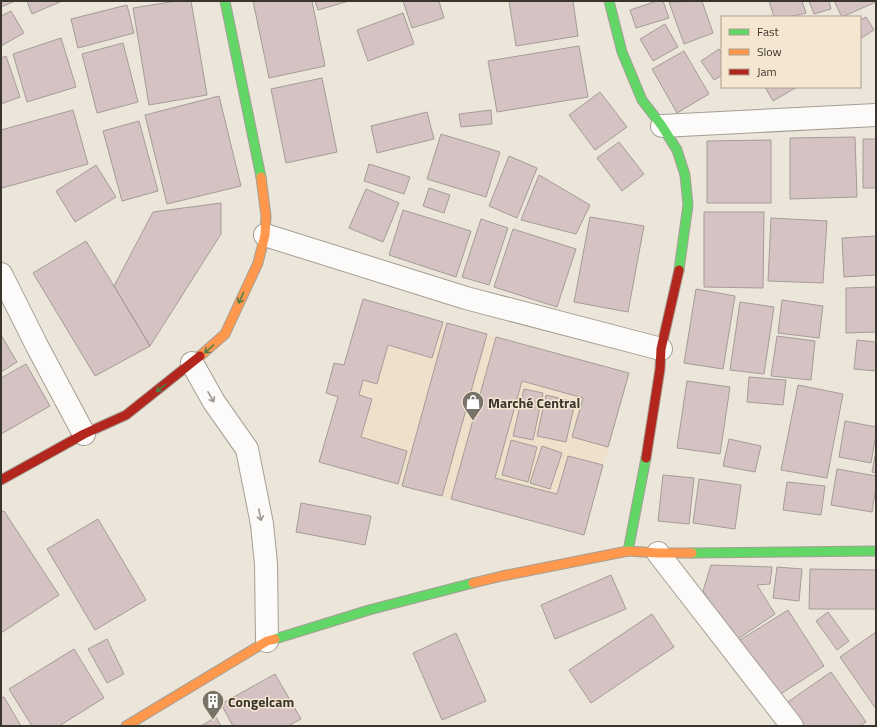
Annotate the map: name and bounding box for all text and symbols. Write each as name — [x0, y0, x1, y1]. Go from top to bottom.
legend — [721, 16, 861, 88]
text: Fast — [757, 22, 780, 41]
text: Slow — [757, 42, 782, 61]
text: Jam — [757, 62, 777, 81]
one-way arrow — [237, 292, 244, 304]
one-way arrow — [204, 344, 214, 354]
one-way arrow — [156, 383, 167, 392]
shop icon: Marché Central — [460, 389, 486, 422]
one-way arrow — [208, 391, 216, 403]
place label: Marché Central — [488, 392, 580, 413]
one-way arrow — [257, 508, 265, 521]
building icon: Congelcam — [200, 688, 226, 721]
place label: Congelcam — [228, 691, 294, 712]

